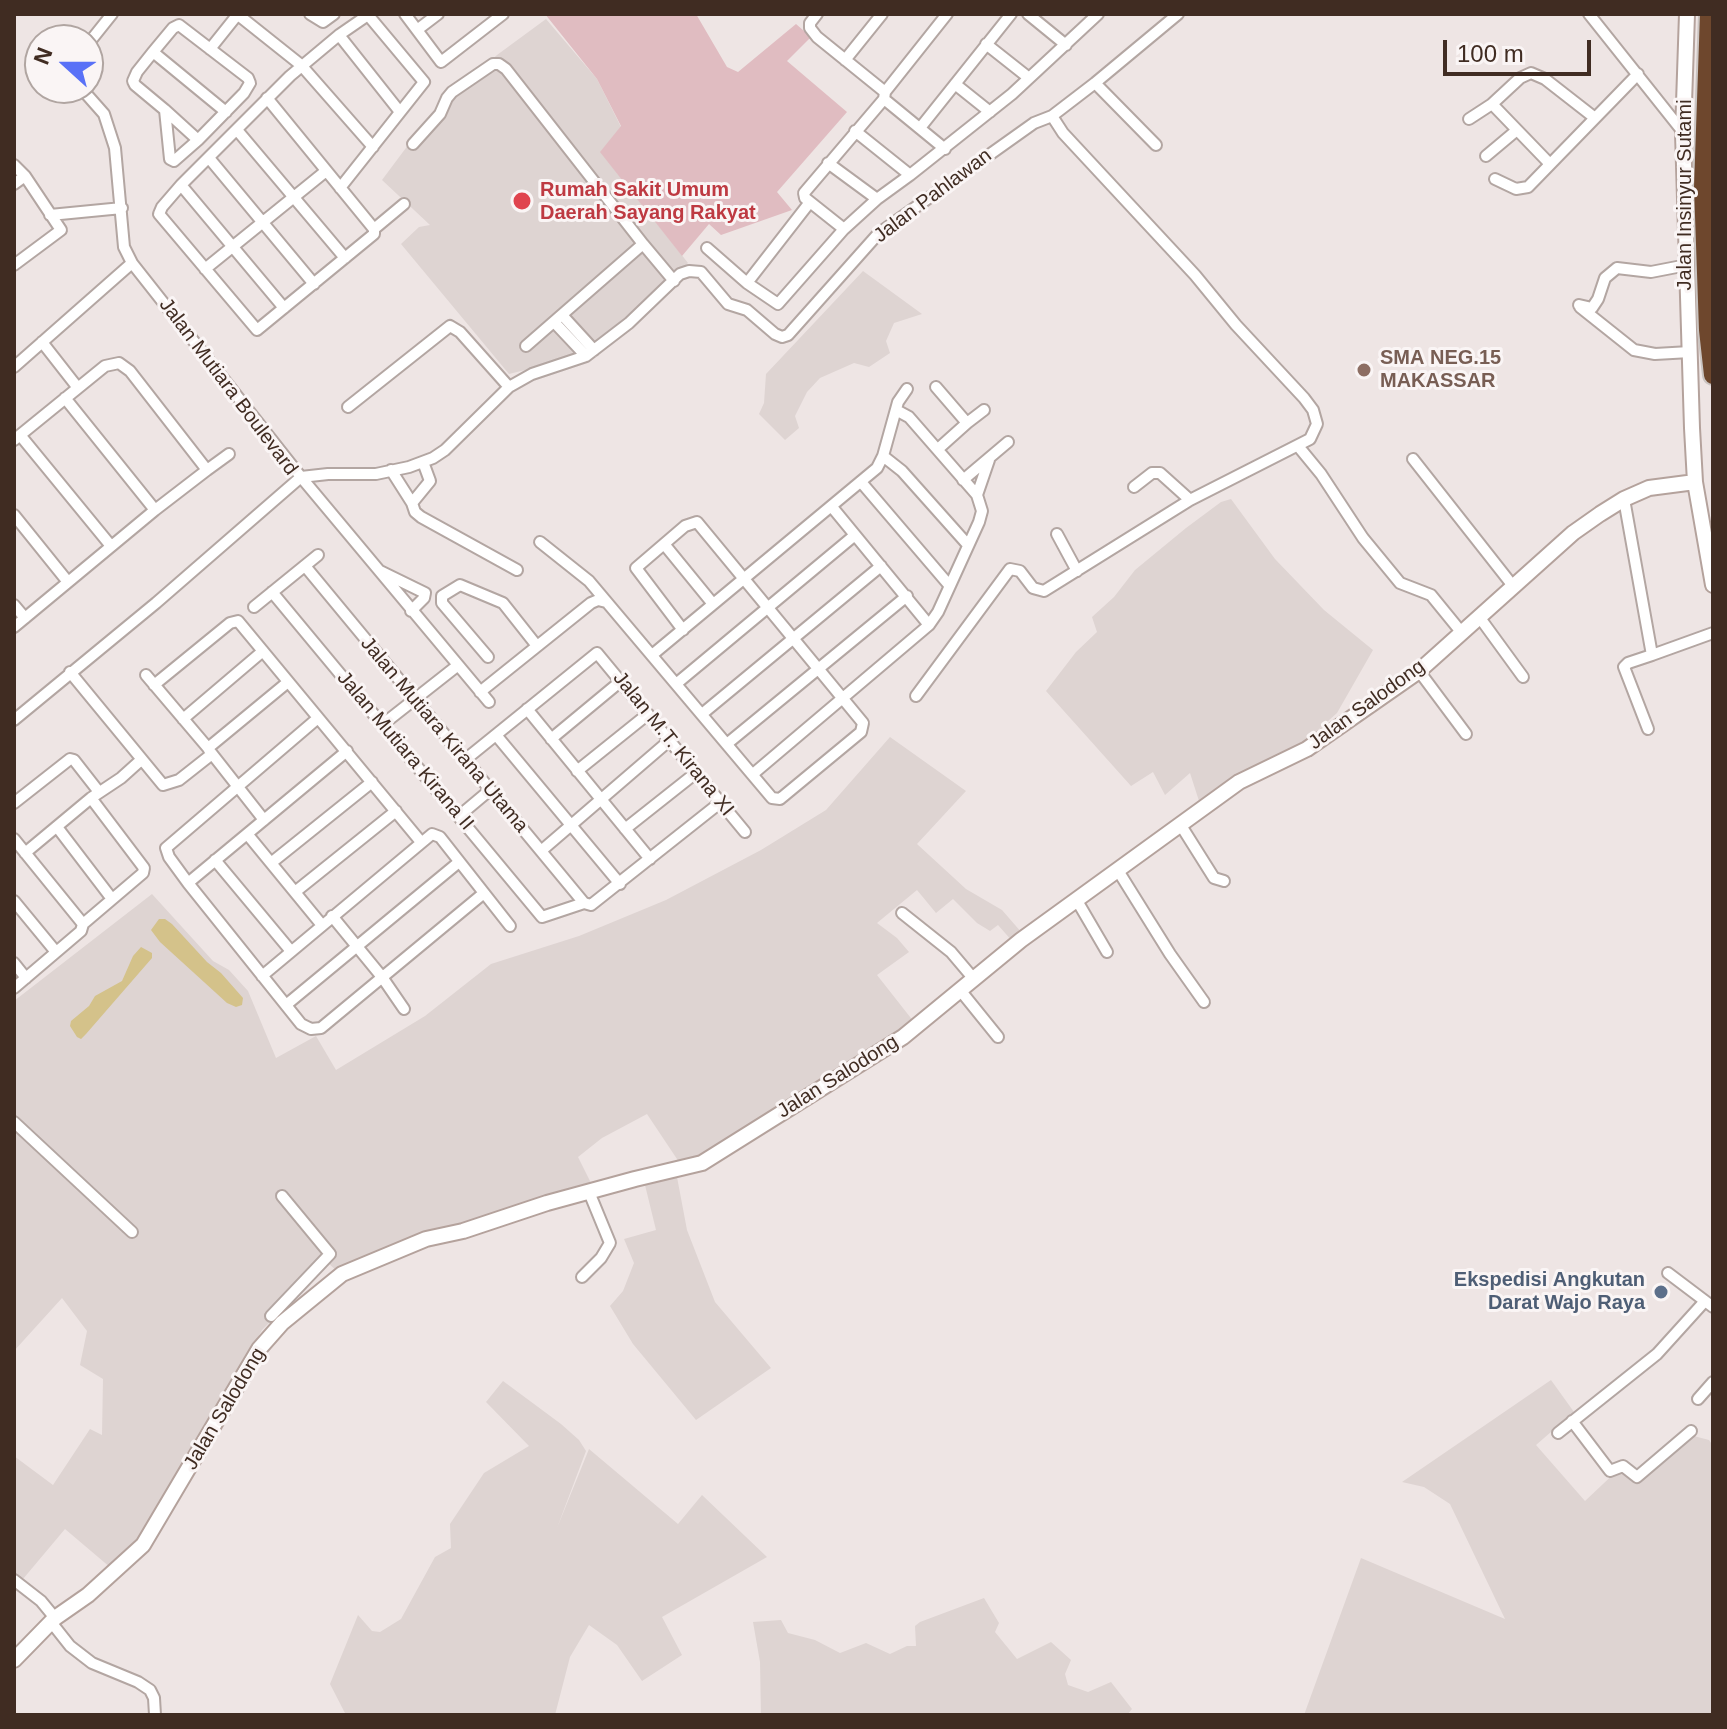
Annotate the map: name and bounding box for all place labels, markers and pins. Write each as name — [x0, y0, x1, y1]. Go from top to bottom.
place label: Rumah Sakit Umum Daerah Sayang Rakyat — [540, 178, 756, 225]
marker: Rumah Sakit Umum Daerah Sayang Rakyat — [511, 190, 533, 212]
place label: SMA NEG.15 MAKASSAR — [1380, 346, 1501, 393]
marker: SMA NEG.15 MAKASSAR — [1355, 361, 1373, 379]
place label: Ekspedisi Angkutan Darat Wajo Raya — [1454, 1268, 1645, 1315]
marker: Ekspedisi Angkutan Darat Wajo Raya — [1652, 1283, 1670, 1301]

